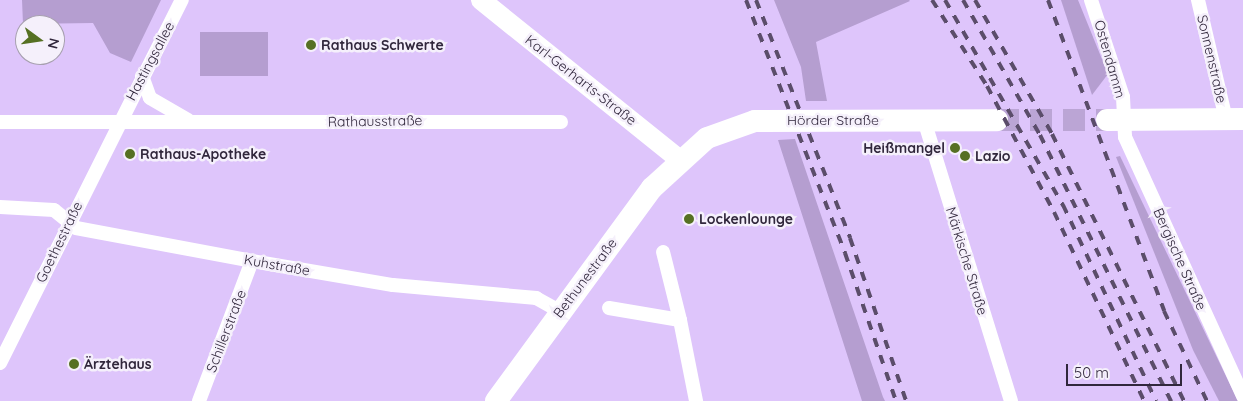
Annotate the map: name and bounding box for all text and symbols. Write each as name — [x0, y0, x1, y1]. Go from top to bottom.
street label: Sonnenstraße — [1194, 13, 1230, 105]
north arrow — [15, 15, 65, 65]
street label: Ostendamm — [1091, 18, 1129, 100]
street label: Hastingsallee — [122, 19, 178, 103]
street label: Karl-Gerharts-Straße — [522, 31, 640, 129]
text: N — [44, 36, 64, 51]
place label: Rathaus Schwerte — [321, 37, 444, 53]
marker: Rathaus Schwerte — [305, 39, 317, 51]
street label: Rathausstraße — [327, 112, 423, 130]
street label: Hörder Straße — [787, 112, 879, 128]
place label: Heißmangel — [863, 140, 945, 156]
marker: Heißmangel — [949, 142, 961, 154]
place label: Rathaus-Apotheke — [140, 146, 266, 162]
marker: Rathaus-Apotheke — [124, 148, 136, 160]
place label: Lazio — [975, 148, 1010, 164]
marker: Lazio — [959, 150, 971, 162]
street label: Goethestraße — [32, 199, 86, 285]
street label: Märkische Straße — [943, 205, 991, 317]
street label: Bergische Straße — [1150, 205, 1210, 313]
place label: Lockenlounge — [699, 211, 793, 227]
marker: Lockenlounge — [683, 213, 695, 225]
street label: Bethunestraße — [550, 235, 620, 321]
street label: Kuhstraße — [243, 251, 311, 279]
street label: Schillerstraße — [203, 287, 249, 375]
scale bar — [1068, 354, 1184, 386]
place label: Ärztehaus — [84, 356, 152, 372]
marker: Ärztehaus — [68, 358, 80, 370]
text: 50 m — [1074, 363, 1109, 382]

